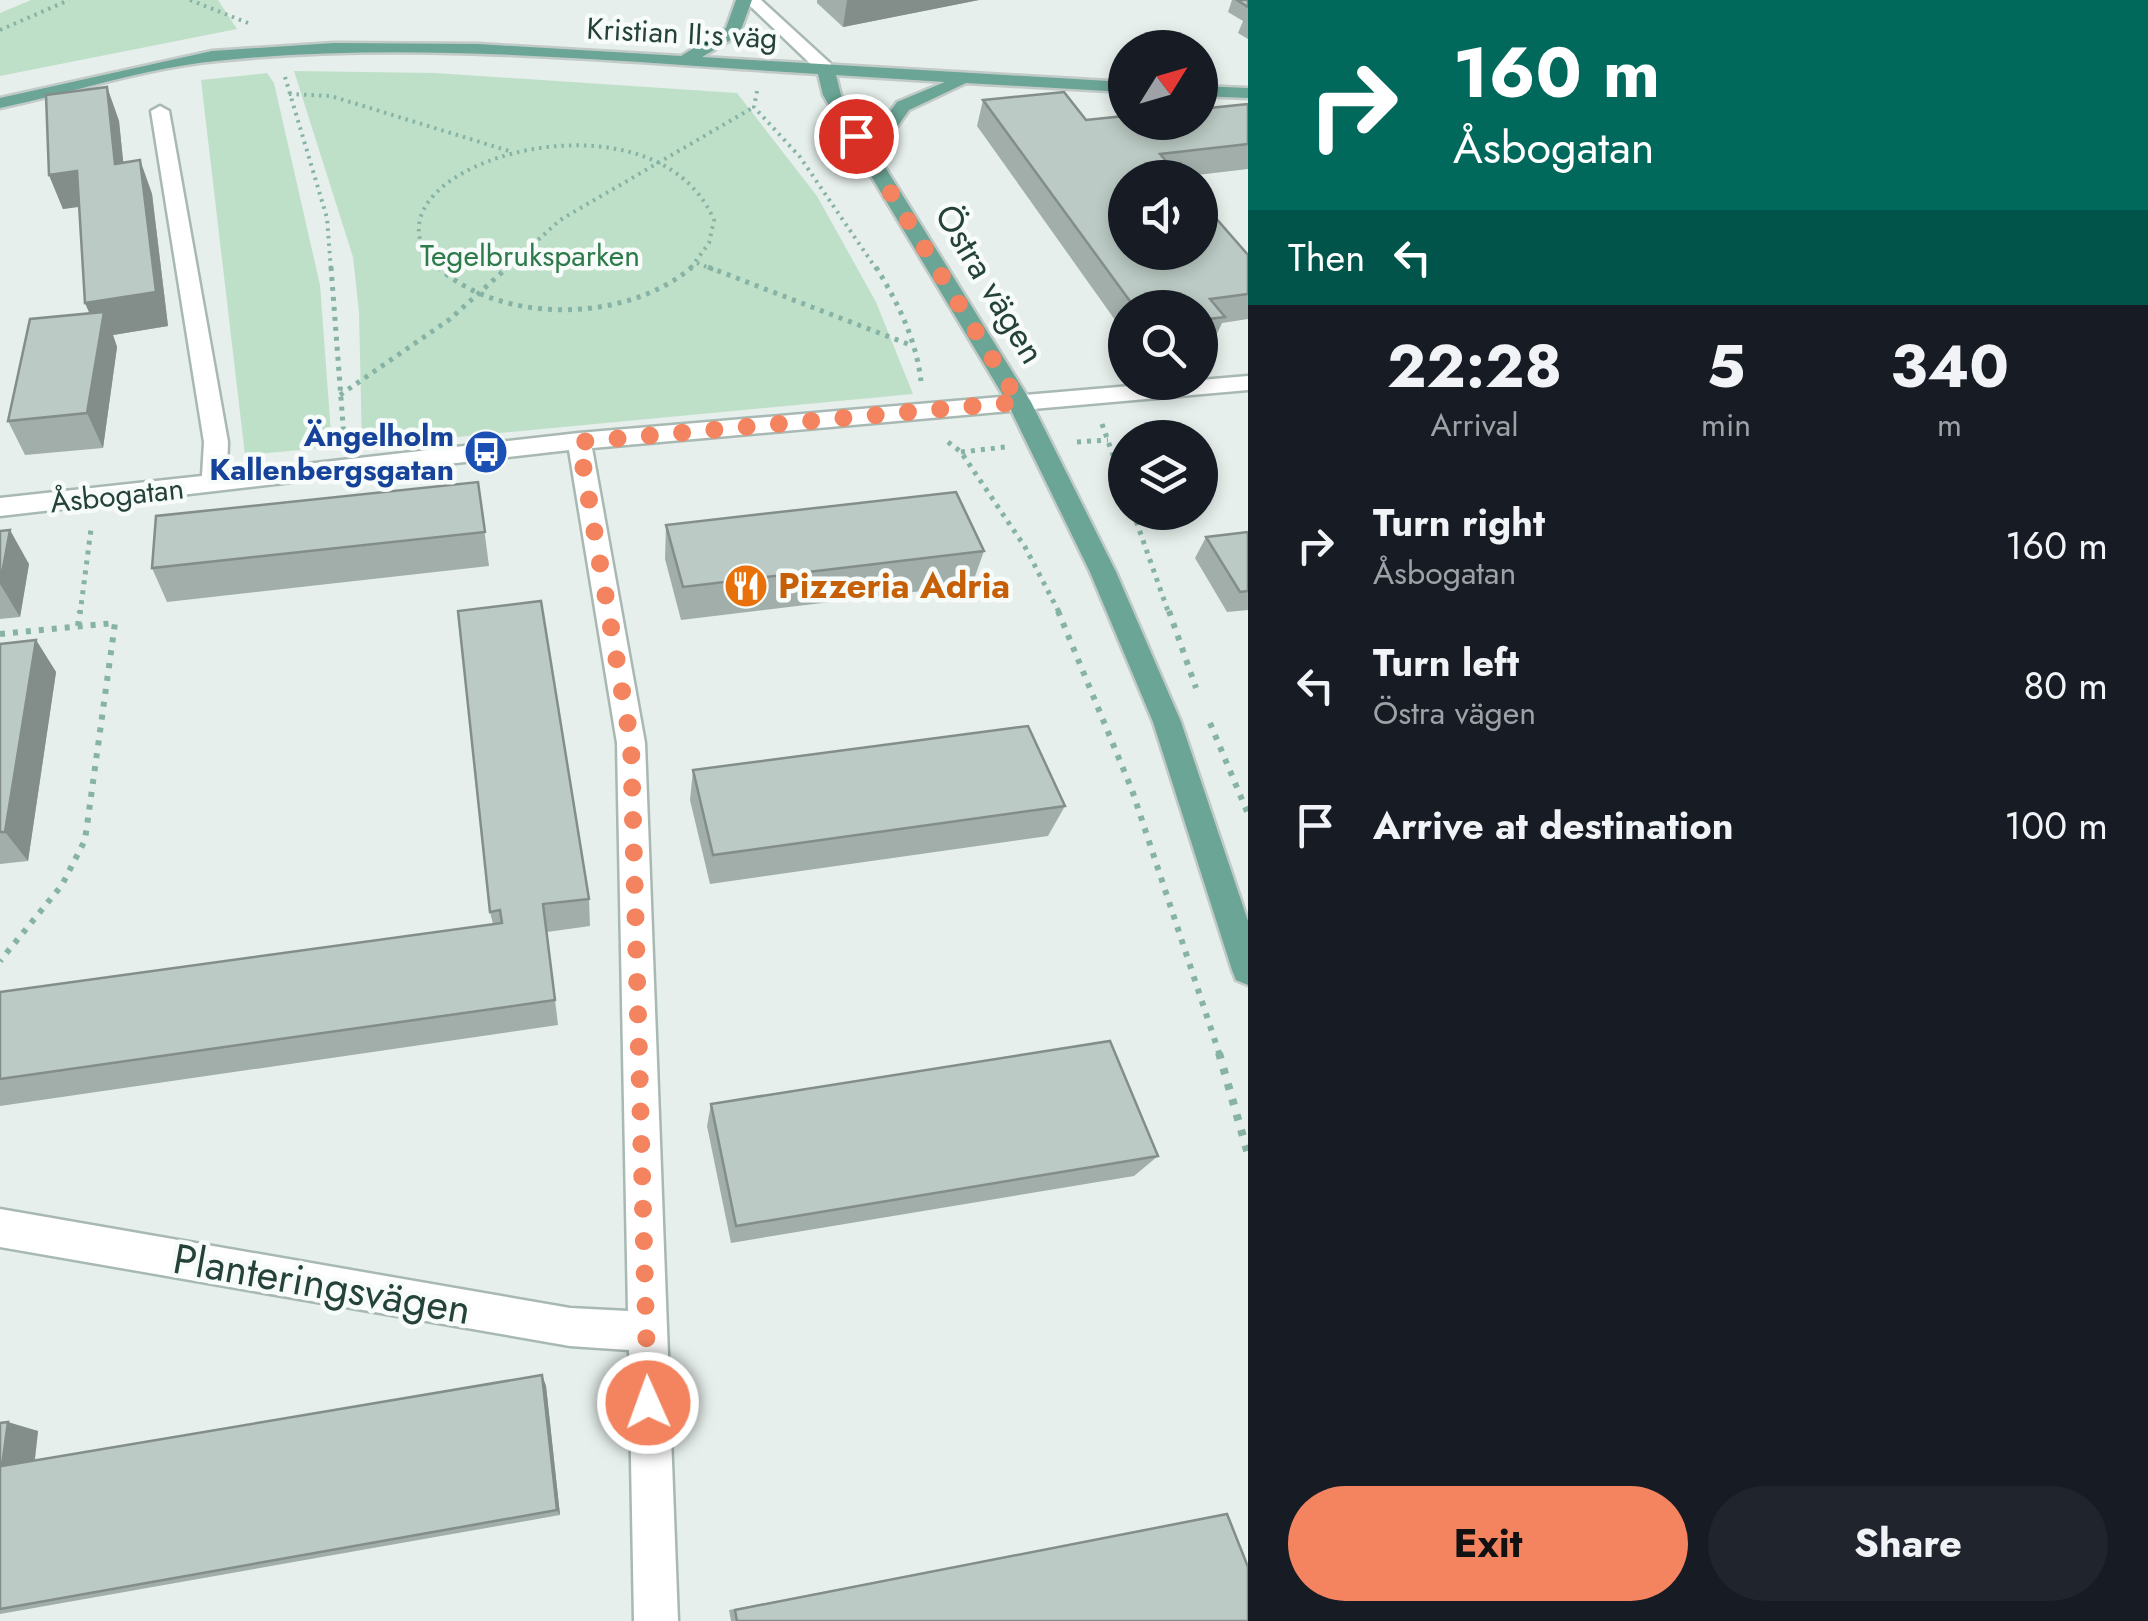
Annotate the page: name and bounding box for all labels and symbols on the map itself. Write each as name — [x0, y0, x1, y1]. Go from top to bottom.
street label: Kristian II:s väg — [586, 7, 778, 59]
north arrow — [1108, 30, 1218, 140]
pin — [814, 94, 899, 179]
street label: Östra vägen — [923, 195, 1057, 373]
park label: Tegelbruksparken — [420, 234, 640, 277]
place label: Ängelholm Kallenbergsgatan — [209, 414, 454, 491]
bus stop icon: Ängelholm Kallenbergsgatan — [463, 429, 509, 475]
street label: Åsbogatan — [48, 467, 186, 523]
place label: Pizzeria Adria — [778, 561, 1010, 611]
restaurant icon: Pizzeria Adria — [723, 563, 769, 609]
street label: Planteringsvägen — [168, 1228, 476, 1340]
position arrow — [596, 1351, 700, 1455]

